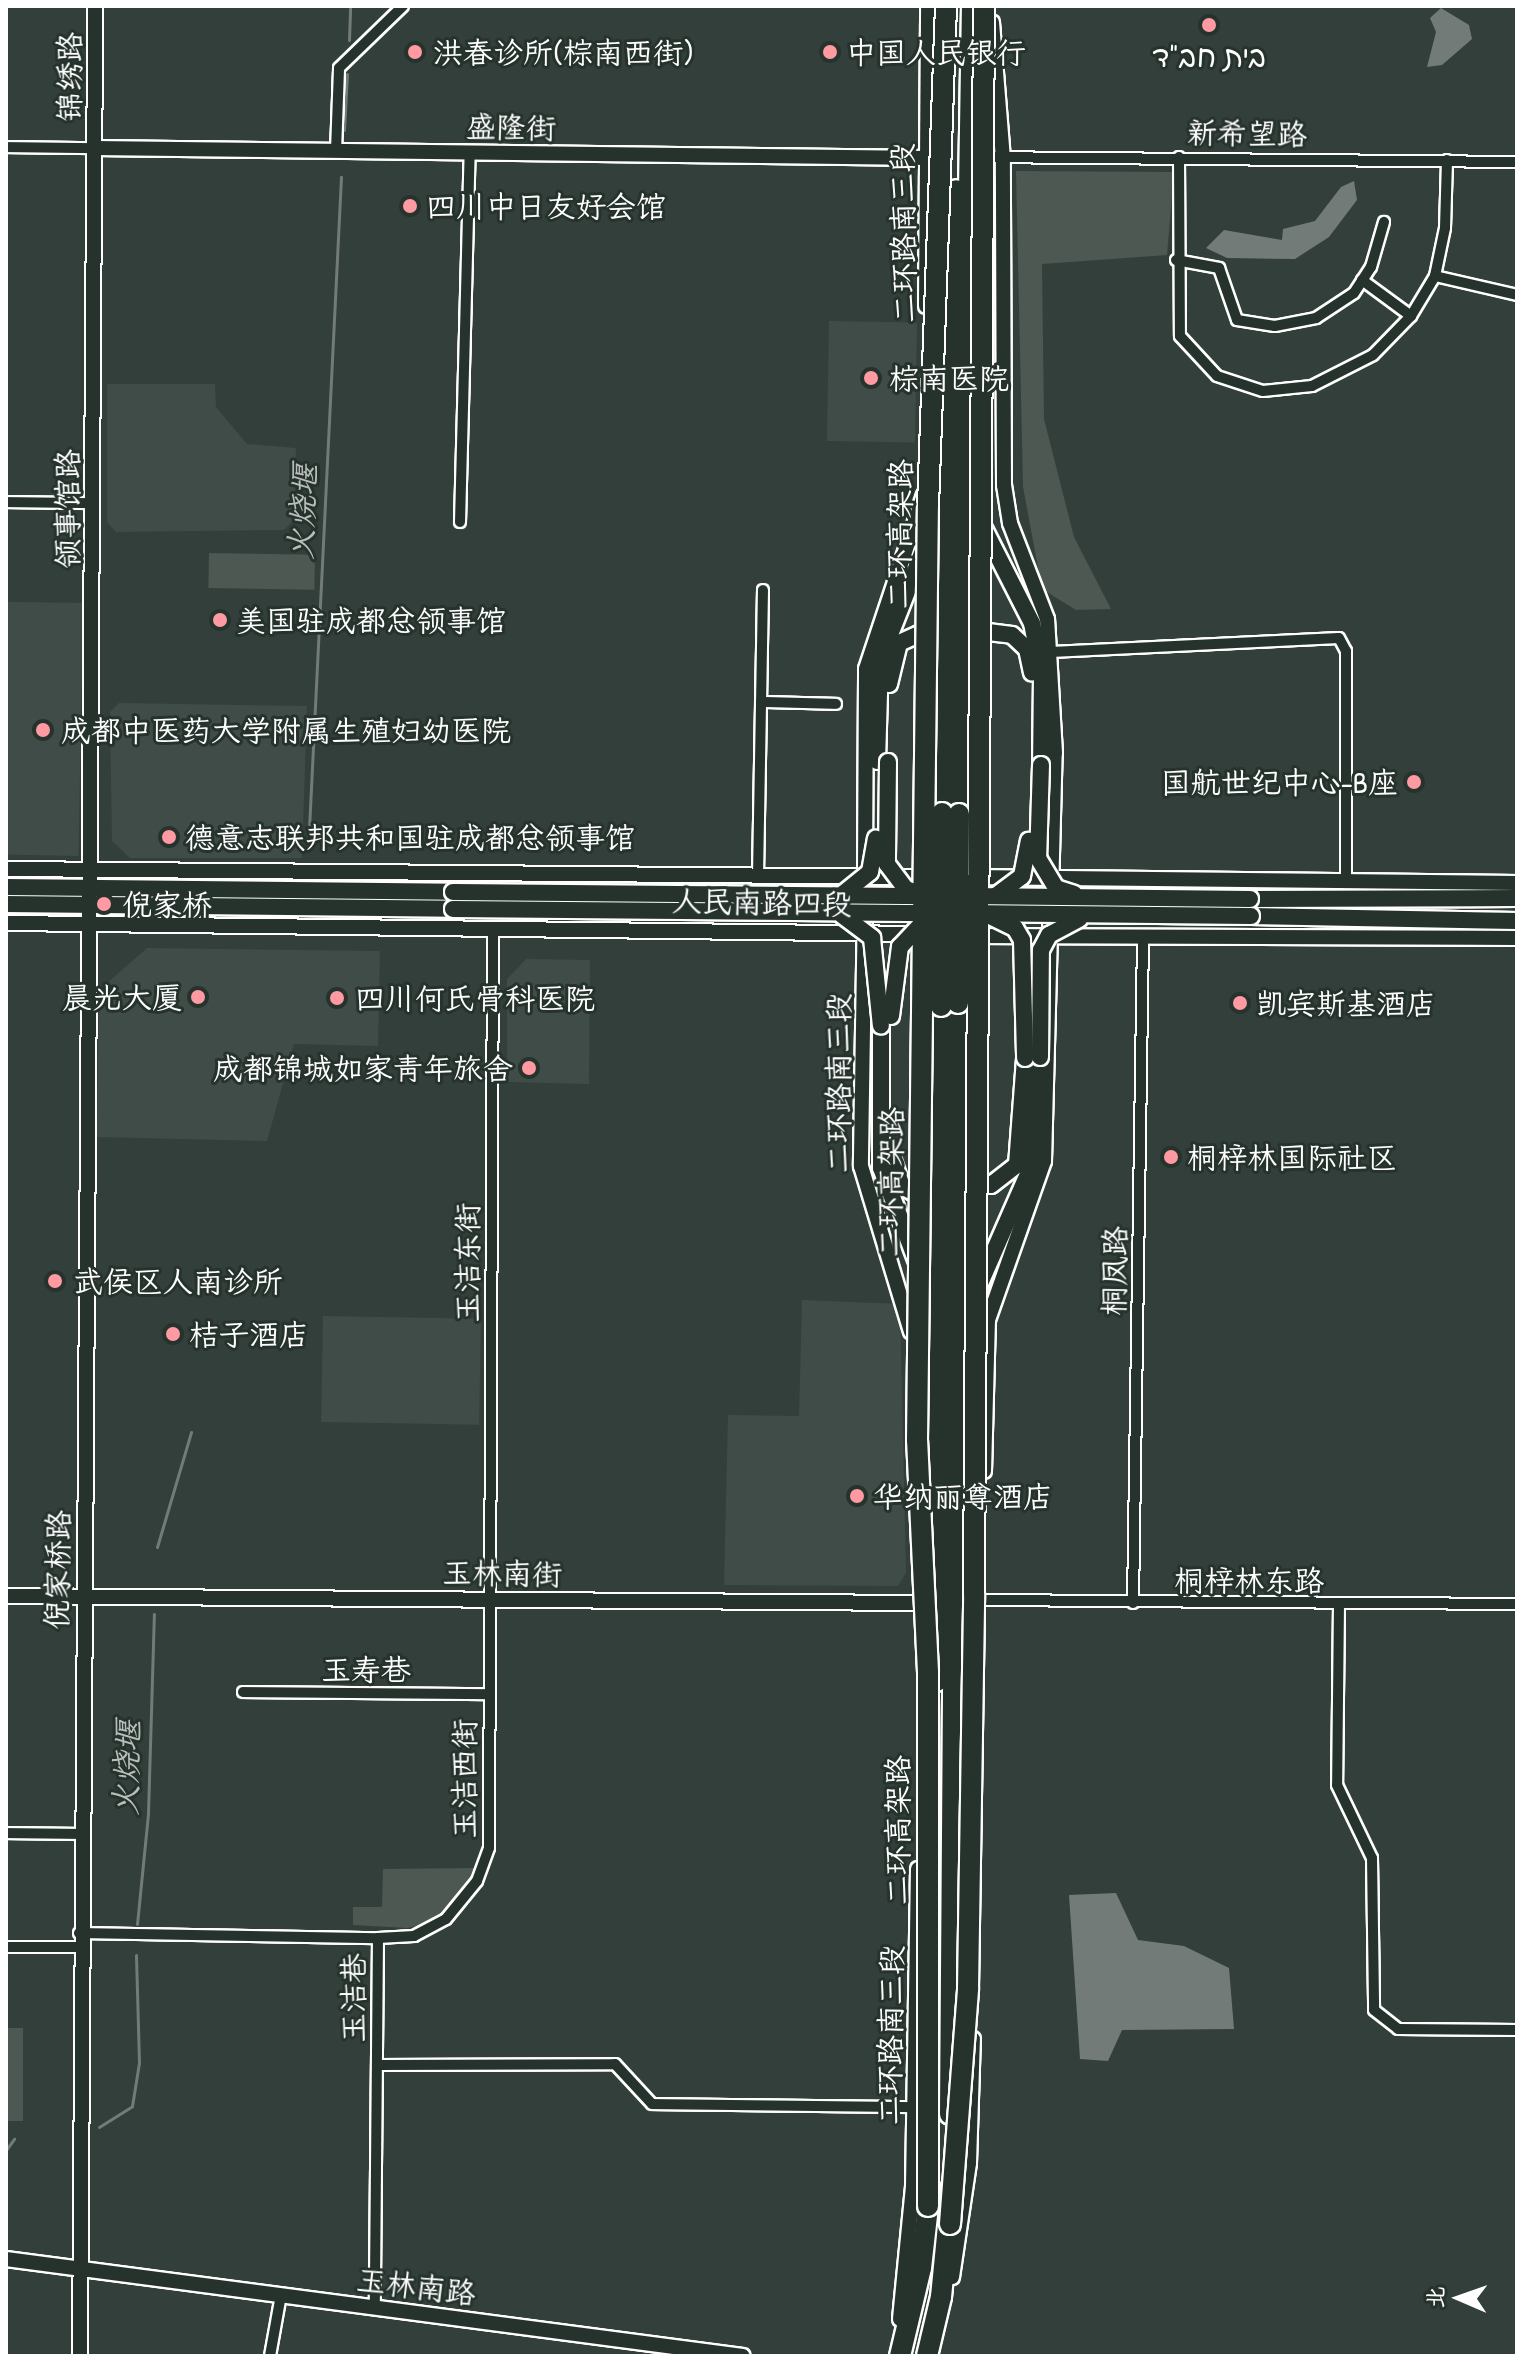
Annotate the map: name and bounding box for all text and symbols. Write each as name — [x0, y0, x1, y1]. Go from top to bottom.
marker: בית חב"ד — [1200, 16, 1218, 34]
street label: 锦绣路 — [51, 32, 87, 122]
place label: 洪春诊所(棕南西街) — [433, 34, 694, 70]
place label: 中国人民银行 — [846, 34, 1026, 70]
place label: בית חב"ד — [1152, 38, 1266, 74]
marker: 洪春诊所(棕南西街) — [404, 41, 426, 63]
marker: 中国人民银行 — [821, 43, 839, 61]
street label: 盛隆街 — [466, 108, 556, 146]
street label: 新希望路 — [1187, 114, 1307, 152]
street label: 二环路南三段 — [883, 143, 923, 323]
place label: 四川中日友好会馆 — [426, 188, 666, 224]
marker: 四川中日友好会馆 — [401, 197, 419, 215]
place label: 棕南医院 — [889, 360, 1009, 396]
marker: 棕南医院 — [860, 367, 882, 389]
street label: 领事馆路 — [49, 449, 85, 569]
street label: 二环高架路 — [880, 459, 918, 609]
water label: 火烧堰 — [281, 463, 325, 561]
place label: 美国驻成都总领事馆 — [236, 602, 506, 638]
marker: 美国驻成都总领事馆 — [211, 611, 229, 629]
place label: 成都中医药大学附属生殖妇幼医院 — [61, 712, 511, 748]
marker: 成都中医药大学附属生殖妇幼医院 — [32, 719, 54, 741]
place label: 国航世纪中心-B座 — [1161, 764, 1398, 800]
marker: 国航世纪中心-B座 — [1405, 773, 1423, 791]
place label: 德意志联邦共和国驻成都总领事馆 — [185, 819, 635, 855]
marker: 德意志联邦共和国驻成都总领事馆 — [160, 828, 178, 846]
street label: 人民南路四段 — [672, 882, 852, 922]
place label: 倪家桥 — [122, 886, 212, 922]
marker: 倪家桥 — [93, 893, 115, 915]
place label: 晨光大厦 — [62, 979, 182, 1015]
place label: 四川何氏骨科医院 — [355, 980, 595, 1016]
place label: 凯宾斯基酒店 — [1256, 985, 1436, 1021]
marker: 四川何氏骨科医院 — [326, 987, 348, 1009]
marker: 晨光大厦 — [189, 988, 207, 1006]
street label: 二环路南三段 — [820, 993, 856, 1173]
marker: 凯宾斯基酒店 — [1231, 994, 1249, 1012]
place label: 成都锦城如家青年旅舍 — [213, 1050, 513, 1086]
marker: 成都锦城如家青年旅舍 — [520, 1059, 538, 1077]
street label: 二环高架路 — [871, 1107, 909, 1257]
place label: 桐梓林国际社区 — [1187, 1139, 1397, 1175]
marker: 桐梓林国际社区 — [1162, 1148, 1180, 1166]
street label: 玉洁东街 — [449, 1203, 485, 1323]
street label: 桐凤路 — [1095, 1226, 1133, 1316]
place label: 武侯区人南诊所 — [73, 1263, 283, 1299]
marker: 武侯区人南诊所 — [44, 1270, 66, 1292]
place label: 桔子酒店 — [189, 1316, 309, 1352]
marker: 桔子酒店 — [164, 1325, 182, 1343]
place label: 华纳丽尊酒店 — [873, 1478, 1053, 1514]
marker: 华纳丽尊酒店 — [848, 1487, 866, 1505]
street label: 倪家桥路 — [38, 1510, 76, 1630]
street label: 玉林南街 — [442, 1554, 562, 1592]
street label: 桐梓林东路 — [1174, 1562, 1324, 1598]
street label: 玉寿巷 — [321, 1651, 411, 1687]
water label: 火烧堰 — [106, 1719, 148, 1817]
street label: 玉洁西街 — [446, 1719, 482, 1839]
street label: 二环高架路 — [879, 1755, 915, 1905]
street label: 二环路南三段 — [870, 1945, 910, 2125]
street label: 玉洁巷 — [335, 1953, 371, 2043]
north arrow — [1419, 2258, 1499, 2338]
street label: 玉林南路 — [354, 2261, 478, 2311]
text: 北 — [1420, 2286, 1450, 2309]

